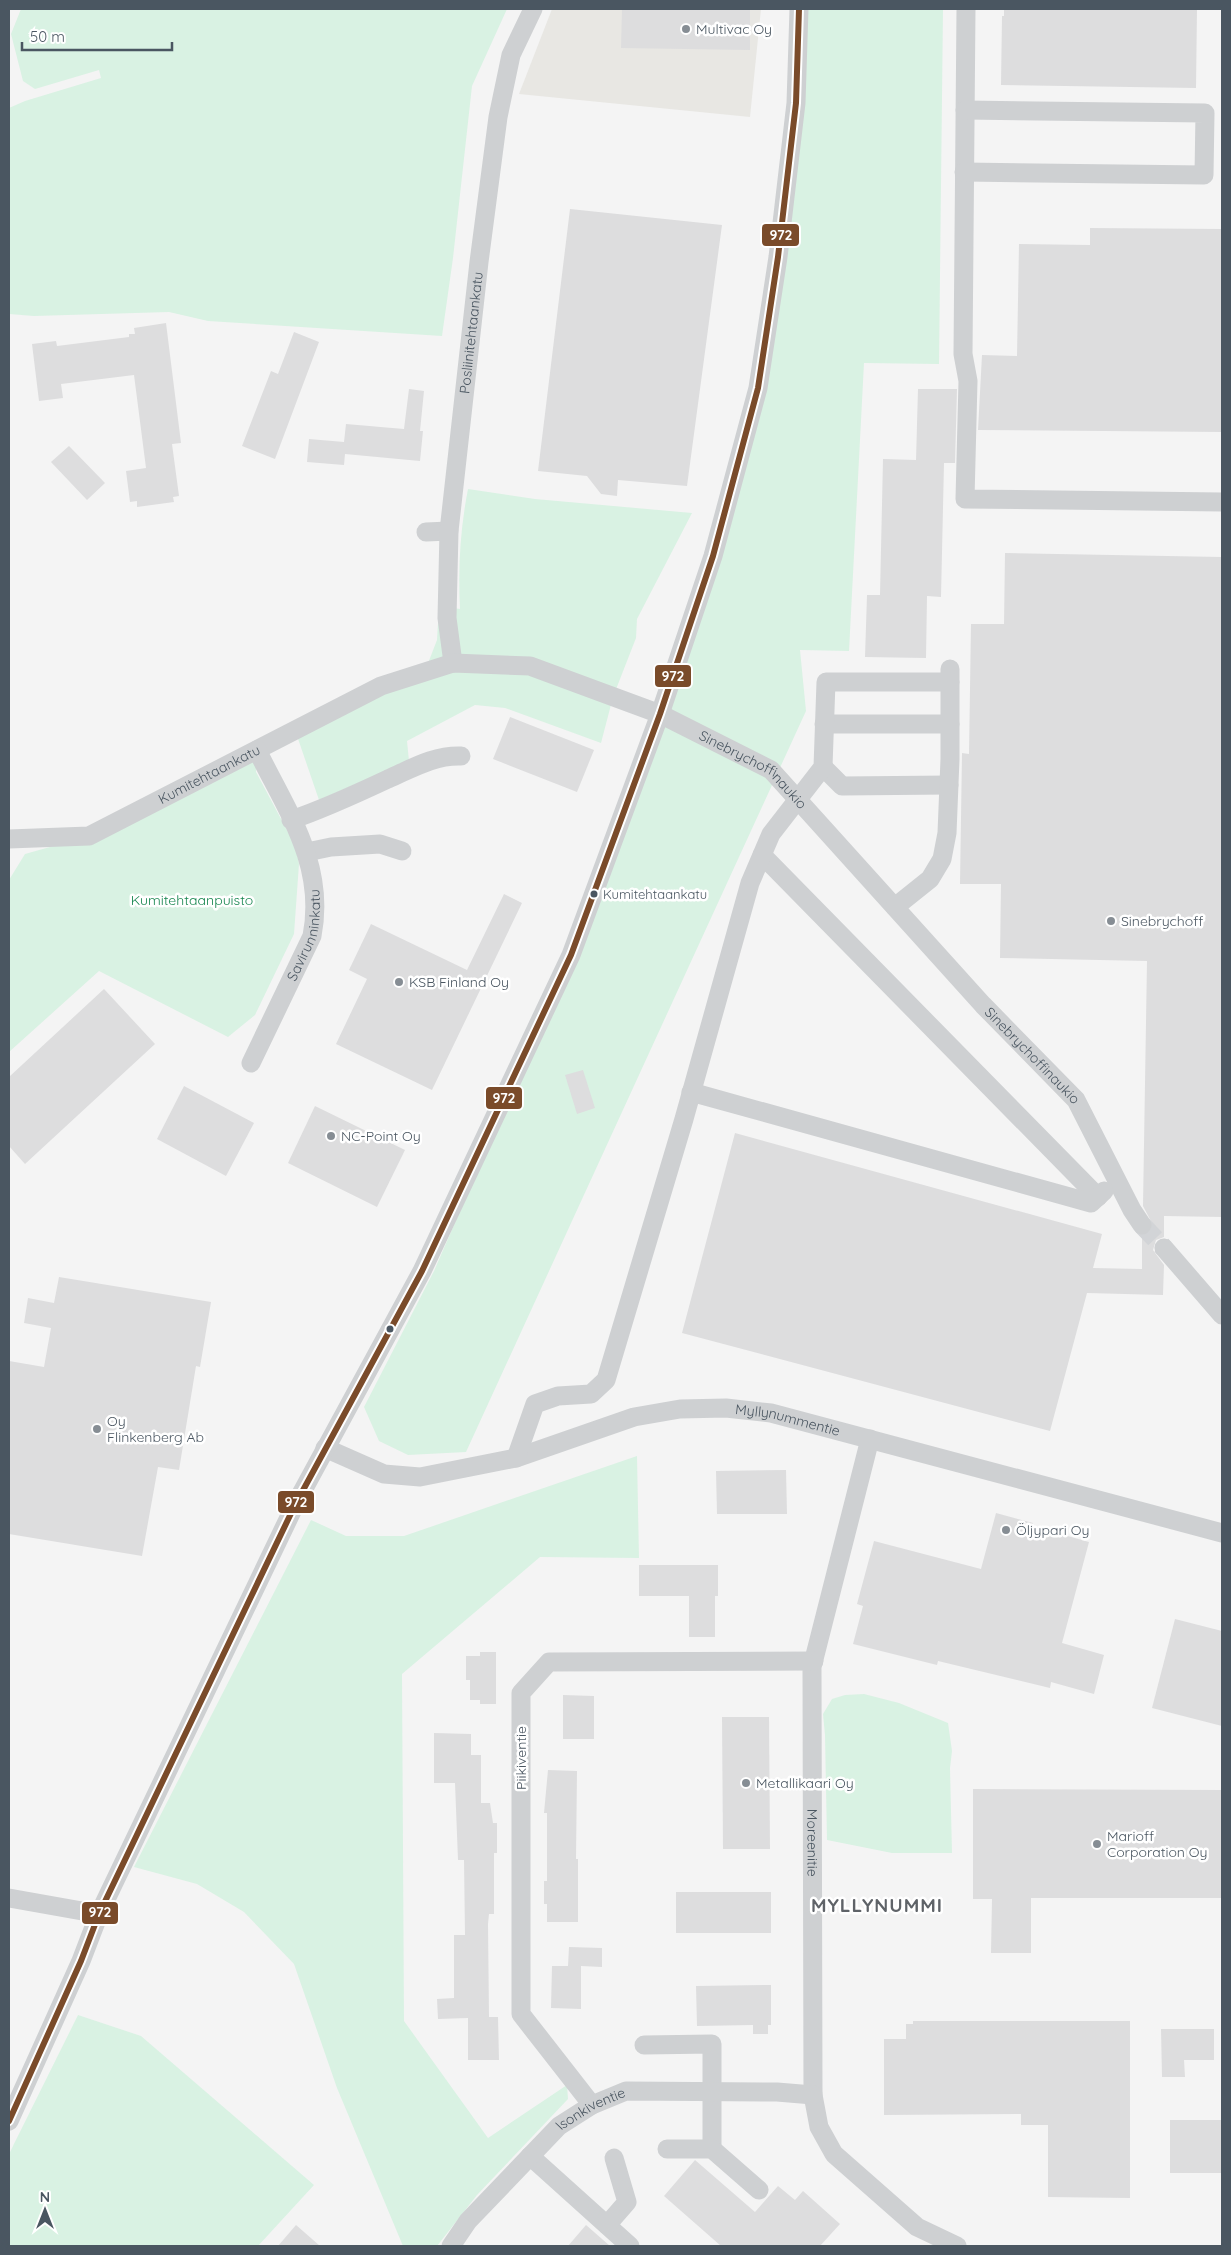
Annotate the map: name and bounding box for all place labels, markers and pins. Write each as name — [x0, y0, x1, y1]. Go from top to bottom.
place label: Multivac Oy — [696, 20, 772, 38]
marker: Multivac Oy — [680, 23, 692, 35]
place label: Kumitehtaankatu — [603, 886, 707, 902]
marker: Kumitehtaankatu — [589, 889, 599, 899]
place label: Sinebrychoff — [1121, 912, 1203, 930]
marker: Sinebrychoff — [1105, 915, 1117, 927]
place label: KSB Finland Oy — [409, 973, 509, 991]
marker: KSB Finland Oy — [393, 976, 405, 988]
place label: NC-Point Oy — [341, 1127, 421, 1145]
marker: NC-Point Oy — [325, 1130, 337, 1142]
unlabelled marker — [385, 1324, 395, 1334]
place label: Oy Flinkenberg Ab — [107, 1412, 204, 1446]
marker: Oy Flinkenberg Ab — [91, 1423, 103, 1435]
place label: Öljypari Oy — [1016, 1521, 1089, 1539]
marker: Öljypari Oy — [1000, 1524, 1012, 1536]
place label: Metallikaari Oy — [756, 1774, 854, 1792]
marker: Metallikaari Oy — [740, 1777, 752, 1789]
place label: Marioff Corporation Oy — [1107, 1827, 1207, 1861]
marker: Marioff Corporation Oy — [1091, 1838, 1103, 1850]

